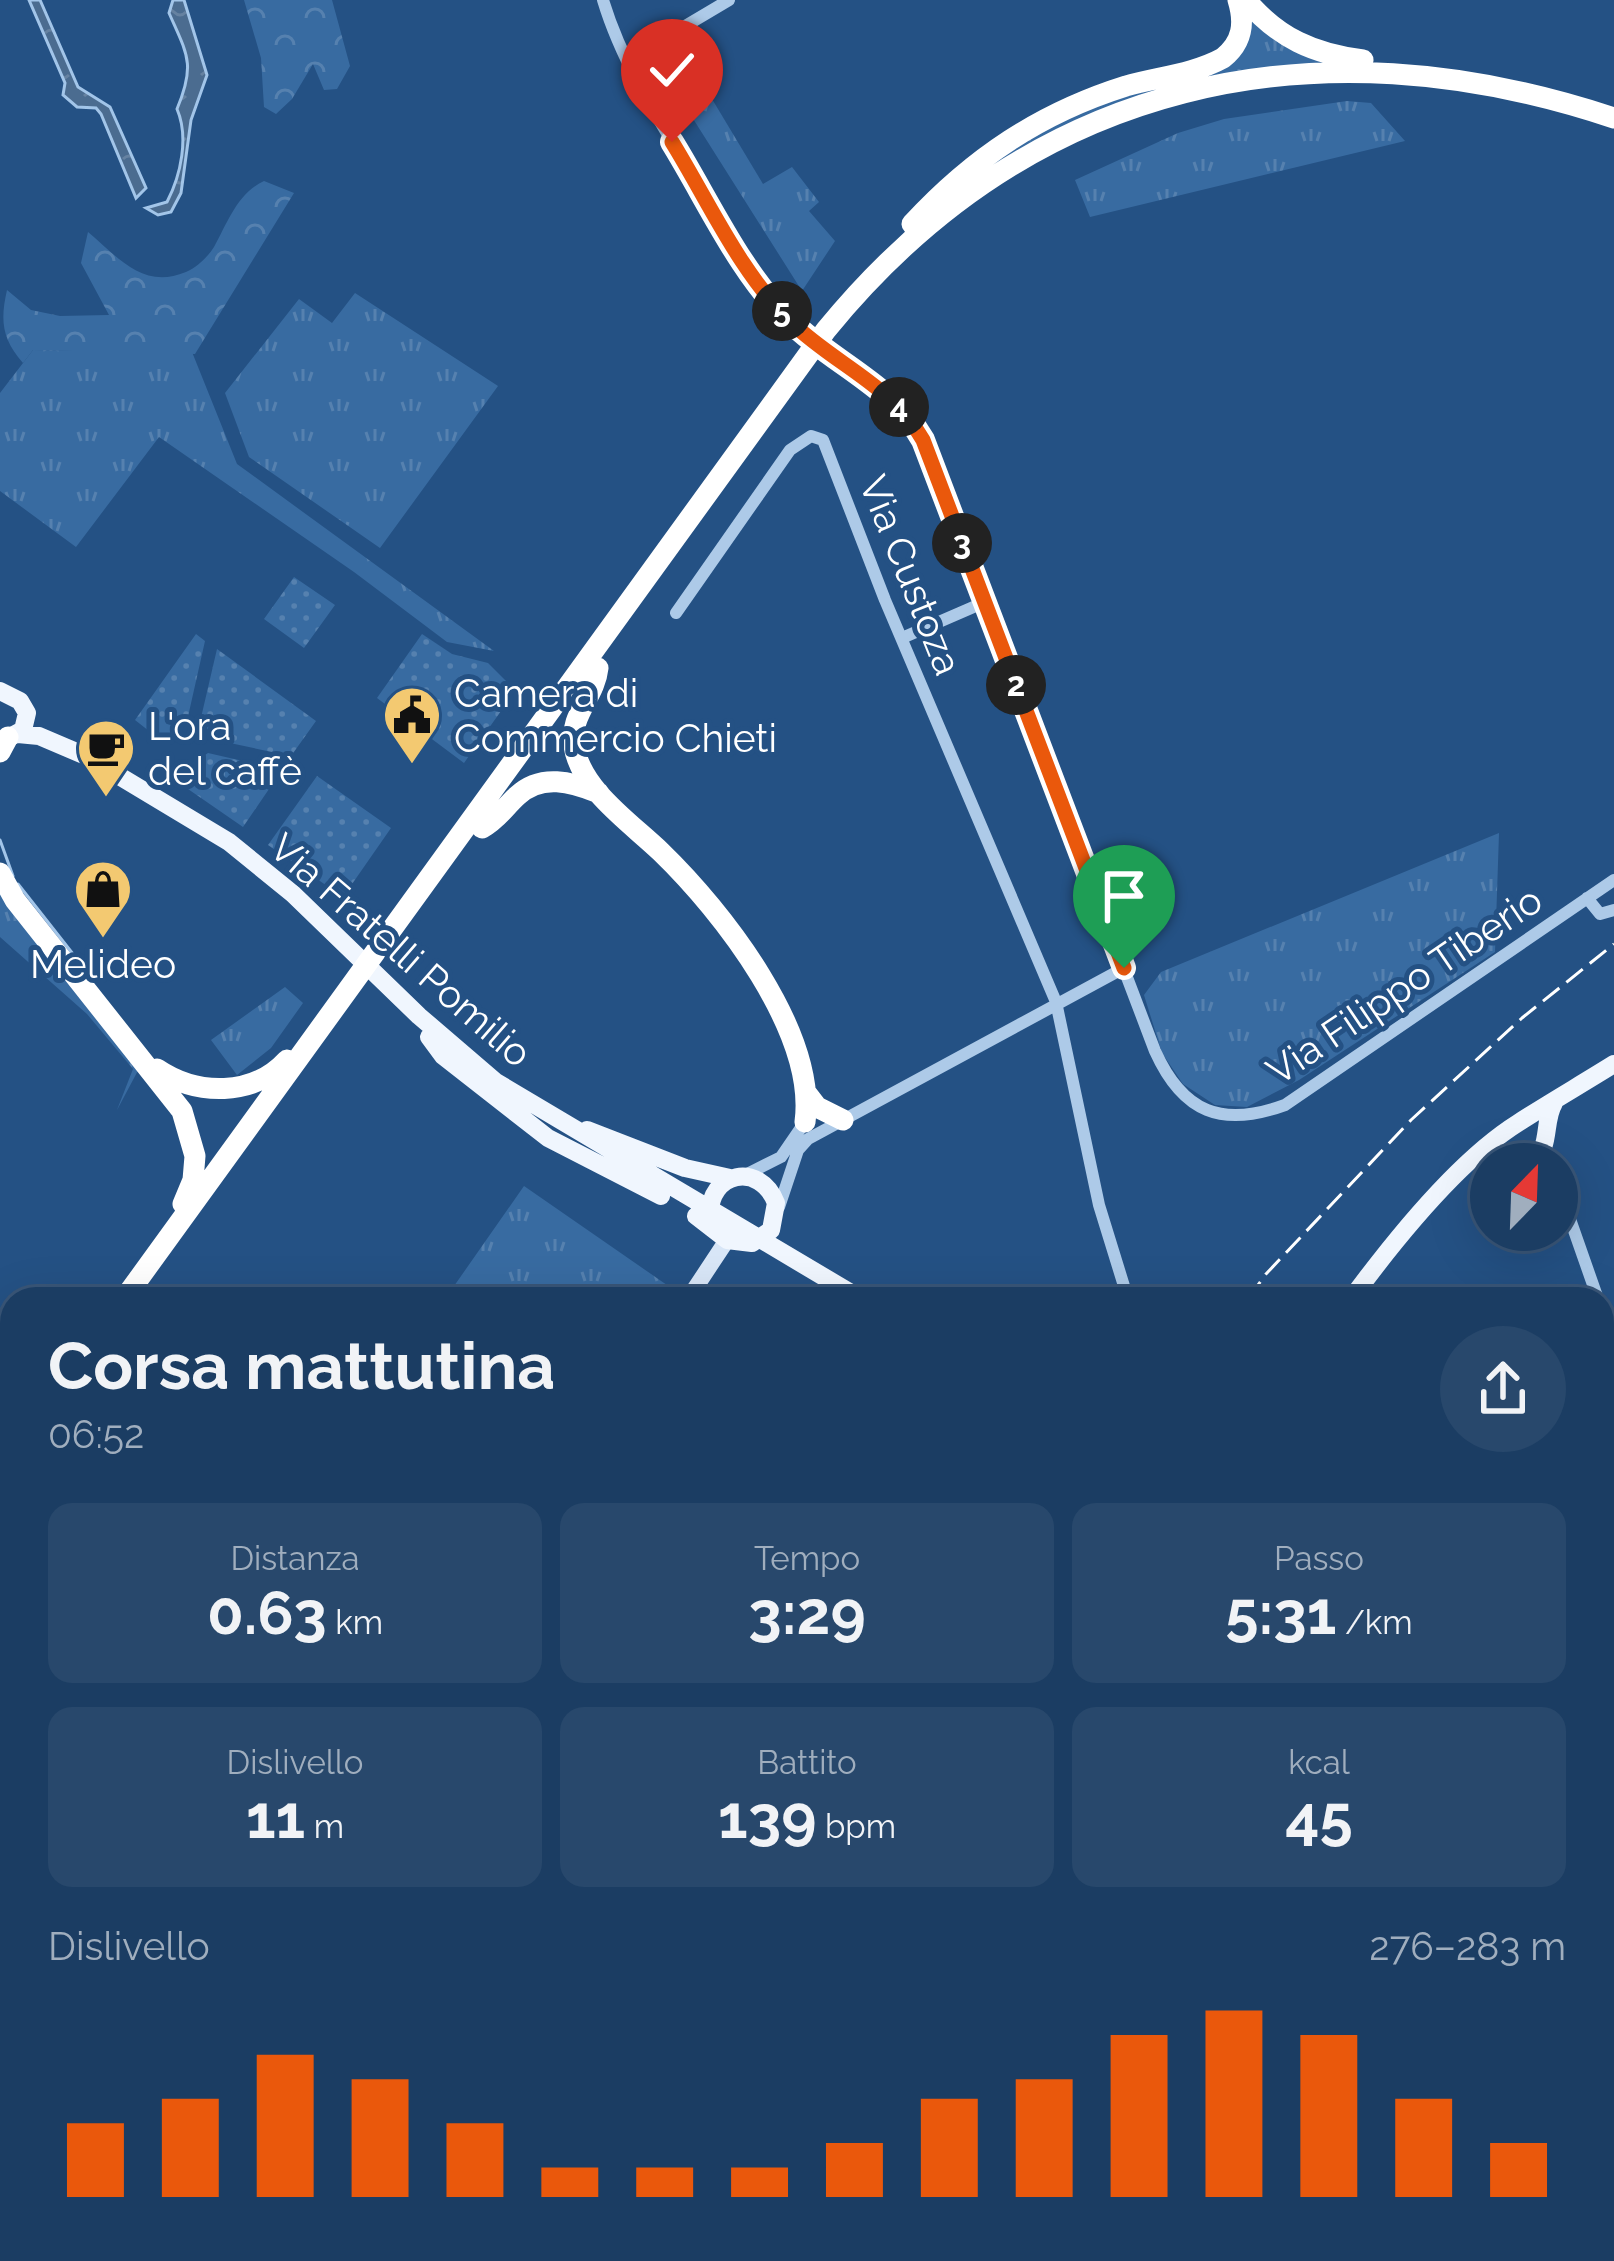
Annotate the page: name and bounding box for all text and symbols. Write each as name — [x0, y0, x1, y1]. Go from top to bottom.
pin — [621, 19, 723, 142]
icon: check — [639, 37, 705, 103]
pin: 5 — [752, 281, 812, 341]
text: 5 — [773, 291, 791, 330]
pin: 4 — [869, 377, 929, 437]
text: 4 — [890, 387, 908, 426]
street label: Via Custoza — [850, 469, 972, 681]
pin: 3 — [932, 513, 992, 573]
text: 3 — [953, 523, 971, 562]
pin: 2 — [986, 655, 1046, 715]
text: 2 — [1007, 665, 1025, 704]
place label: Camera di Commercio Chieti — [454, 670, 777, 761]
public building icon: Camera di Commercio Chieti — [381, 684, 443, 766]
place label: L'ora del caffè — [148, 703, 302, 794]
cafe icon: L'ora del caffè — [75, 717, 137, 799]
street label: Via Fratelli Pomilio — [261, 824, 541, 1076]
pin — [1073, 845, 1175, 968]
shop icon: Melideo — [72, 858, 134, 940]
icon: arrive — [1091, 863, 1157, 929]
street label: Via Filippo Tiberio — [1258, 876, 1550, 1094]
place label: Melideo — [30, 941, 176, 987]
north arrow — [1470, 1143, 1578, 1251]
map controls — [1470, 1143, 1578, 1251]
button: share — [1440, 1326, 1566, 1452]
text: Corsa mattutina — [48, 1327, 555, 1404]
text: 06:52 — [48, 1411, 144, 1457]
text: Distanza — [230, 1539, 360, 1578]
text: Tempo — [754, 1539, 860, 1578]
text: Passo — [1274, 1539, 1364, 1578]
text: 0.63 — [207, 1578, 327, 1648]
text: 3:29 — [748, 1578, 866, 1648]
text: 5:31 — [1225, 1578, 1337, 1648]
text: km — [327, 1603, 383, 1642]
text: /km — [1337, 1603, 1413, 1642]
text: Dislivello — [227, 1743, 363, 1782]
text: Battito — [757, 1743, 857, 1782]
text: kcal — [1288, 1743, 1350, 1782]
text: 11 — [246, 1782, 305, 1852]
text: 139 — [718, 1782, 817, 1852]
text: 45 — [1285, 1782, 1353, 1852]
text: m — [305, 1807, 344, 1846]
text: bpm — [817, 1807, 896, 1846]
text: Dislivello — [48, 1923, 210, 1969]
text: 276–283 m — [1369, 1923, 1566, 1969]

